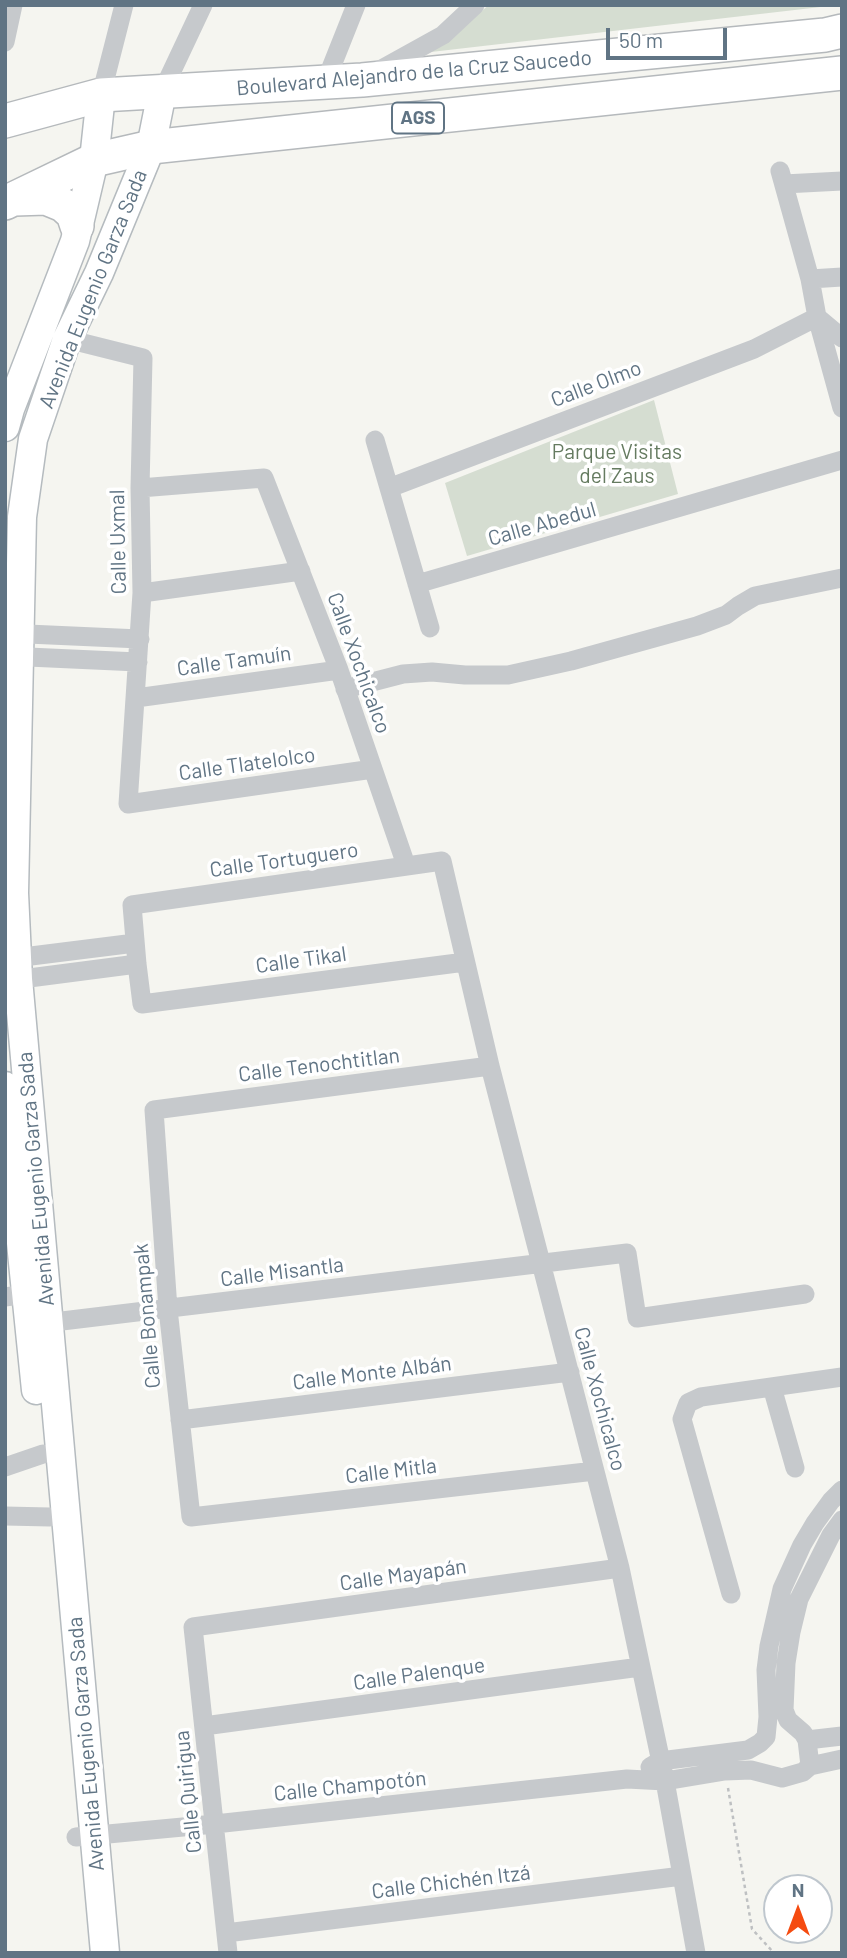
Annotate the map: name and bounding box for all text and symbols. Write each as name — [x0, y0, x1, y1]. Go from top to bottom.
scale bar — [609, 14, 730, 58]
text: 50 m — [619, 27, 663, 52]
street label: Boulevard Alejandro de la Cruz Saucedo — [235, 45, 593, 101]
road number: AGS — [392, 102, 444, 134]
street label: Avenida Eugenio Garza Sada — [33, 166, 153, 412]
street label: Calle Olmo — [547, 355, 645, 413]
park label: Parque Visitas del Zaus — [552, 439, 682, 489]
street label: Calle Uxmal — [104, 489, 132, 595]
street label: Calle Abedul — [485, 497, 599, 551]
street label: Calle Xochicalco — [322, 589, 396, 737]
street label: Calle Tamuín — [175, 641, 293, 681]
street label: Calle Tlatelolco — [177, 742, 317, 786]
street label: Calle Tortuguero — [208, 837, 360, 883]
street label: Calle Tikal — [254, 941, 348, 979]
street label: Calle Tenochtitlan — [237, 1043, 401, 1087]
street label: Avenida Eugenio Garza Sada — [12, 1051, 60, 1307]
street label: Calle Bonampak — [128, 1243, 166, 1389]
street label: Calle Misantla — [219, 1252, 345, 1292]
street label: Calle Xochicalco — [569, 1324, 631, 1474]
street label: Calle Monte Albán — [291, 1351, 453, 1395]
street label: Calle Mitla — [344, 1453, 438, 1489]
street label: Calle Mayapán — [338, 1554, 468, 1596]
street label: Avenida Eugenio Garza Sada — [62, 1616, 110, 1872]
street label: Calle Palenque — [351, 1652, 487, 1696]
street label: Calle Quirigua — [169, 1729, 207, 1855]
street label: Calle Champotón — [272, 1765, 428, 1807]
street label: Calle Chichén Itzá — [370, 1860, 532, 1904]
north arrow — [763, 1874, 833, 1944]
text: N — [792, 1878, 804, 1901]

